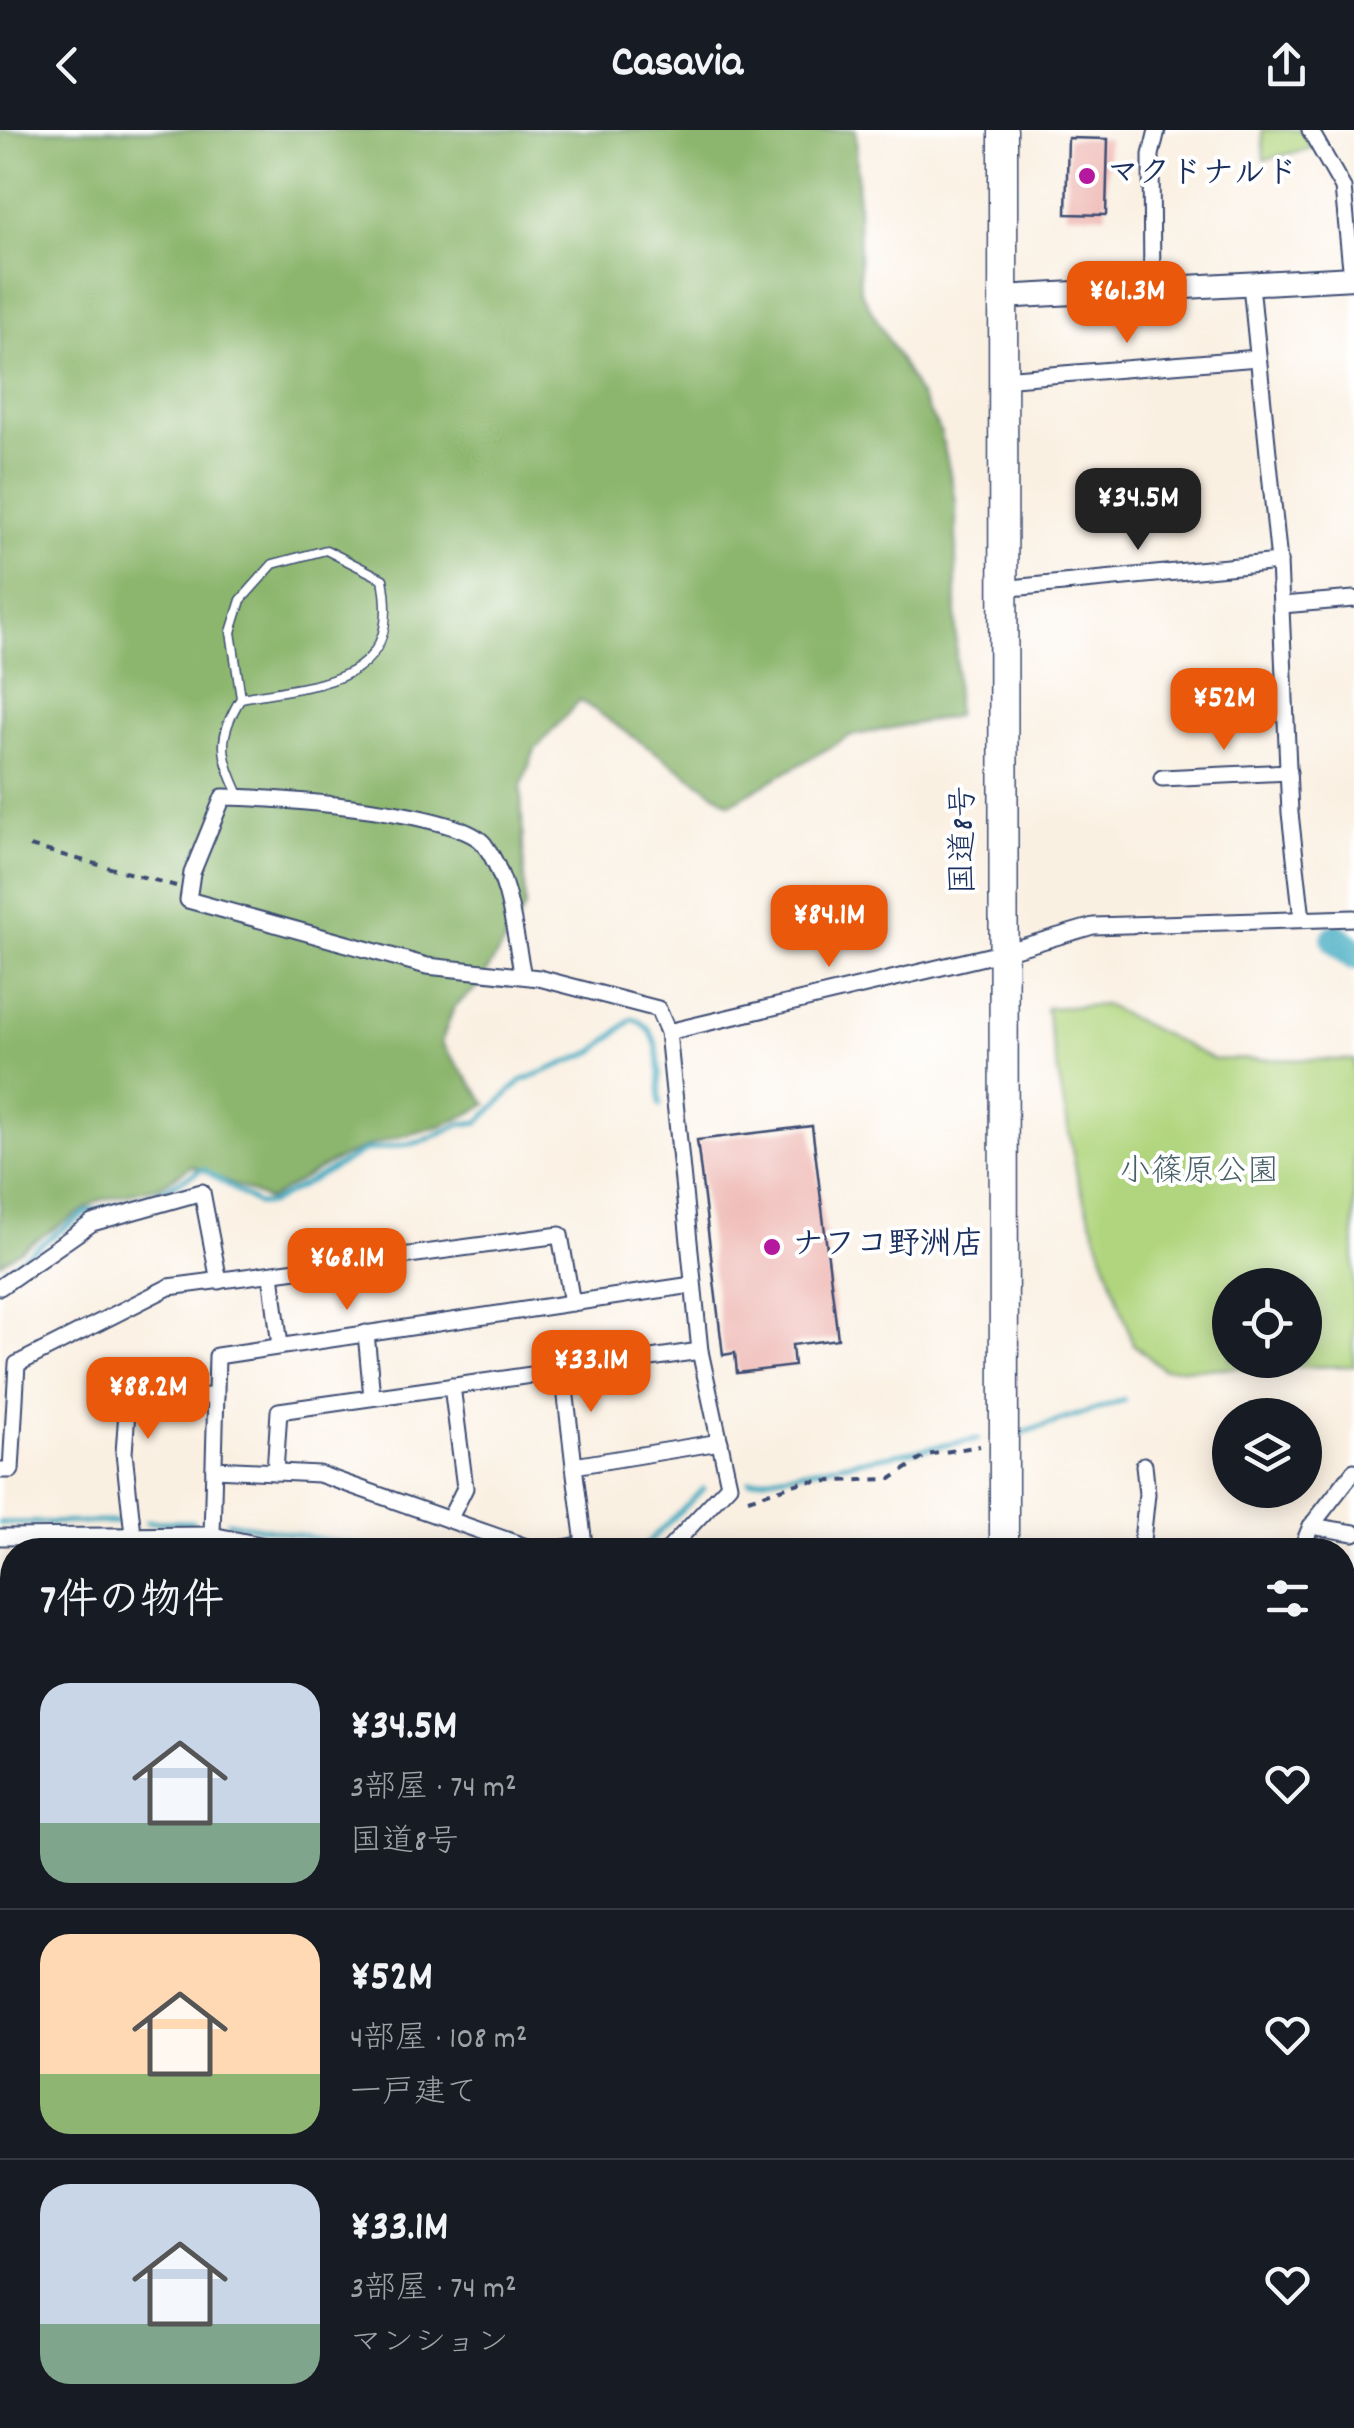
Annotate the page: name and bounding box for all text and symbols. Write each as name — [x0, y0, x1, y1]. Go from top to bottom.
text: Casavia — [611, 33, 743, 97]
icon: back — [40, 38, 95, 93]
icon: share — [1259, 38, 1314, 93]
place label: マクドナルド — [1107, 153, 1298, 199]
marker: マクドナルド — [1076, 165, 1098, 187]
pin: ¥61.3M — [1046, 261, 1208, 346]
text: ¥61.3M — [1089, 270, 1165, 316]
pin: ¥34.5M — [1057, 468, 1219, 553]
text: ¥34.5M — [1097, 477, 1179, 523]
pin: ¥52M — [1165, 668, 1283, 753]
text: ¥52M — [1192, 677, 1256, 723]
street label: 国道8号 — [943, 786, 989, 894]
pin: ¥84.1M — [748, 885, 910, 970]
text: ¥84.1M — [793, 894, 865, 940]
park label: 小篠原公園 — [1119, 1151, 1279, 1197]
place label: ナフコ野洲店 — [792, 1224, 984, 1270]
pin: ¥68.1M — [266, 1228, 428, 1313]
marker: ナフコ野洲店 — [761, 1236, 783, 1258]
text: ¥68.1M — [309, 1237, 385, 1283]
map controls — [1212, 1268, 1322, 1508]
button: locate — [1212, 1268, 1322, 1378]
pin: ¥33.1M — [510, 1330, 672, 1415]
text: ¥33.1M — [554, 1339, 628, 1385]
pin: ¥88.2M — [67, 1357, 229, 1442]
text: ¥88.2M — [108, 1366, 188, 1412]
button: layers — [1212, 1398, 1322, 1508]
icon: filters — [1260, 1571, 1315, 1626]
text: 7件の物件 — [40, 1574, 224, 1634]
text: ¥34.5M — [350, 1699, 457, 1759]
icon: home — [120, 1723, 240, 1843]
icon: heart — [1260, 1756, 1315, 1811]
text: 3部屋 · 74 m² — [350, 1767, 517, 1813]
text: 国道8号 — [350, 1821, 459, 1867]
text: ¥52M — [350, 1950, 433, 2010]
icon: home — [120, 1974, 240, 2094]
icon: heart — [1260, 2007, 1315, 2062]
text: 4部屋 · 108 m² — [350, 2018, 528, 2064]
text: 一戸建て — [350, 2072, 478, 2118]
text: ¥33.1M — [350, 2200, 448, 2260]
icon: home — [120, 2224, 240, 2344]
icon: heart — [1260, 2257, 1315, 2312]
text: 3部屋 · 74 m² — [350, 2268, 517, 2314]
text: マンション — [350, 2322, 509, 2368]

